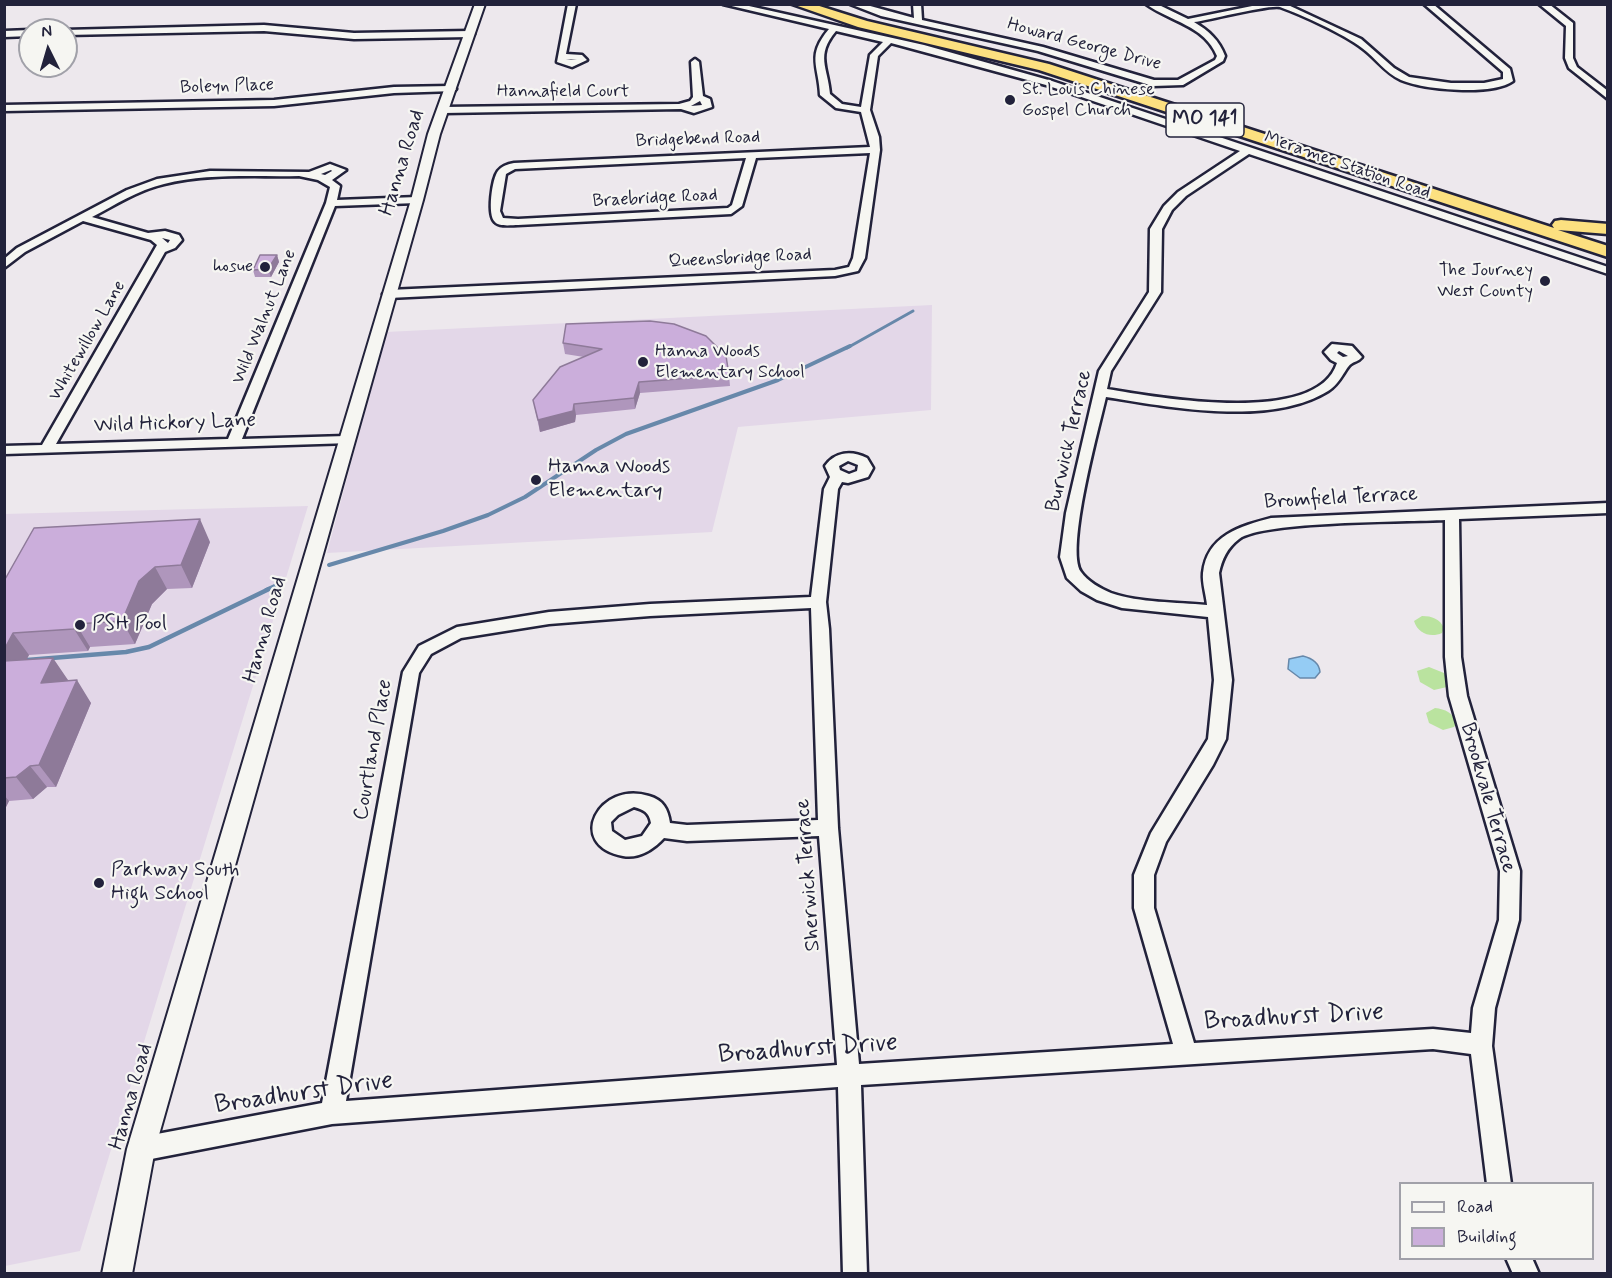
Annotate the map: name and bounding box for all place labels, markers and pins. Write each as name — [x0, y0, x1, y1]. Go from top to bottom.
place label: St. Louis Chinese Gospel Church — [1022, 79, 1155, 122]
marker: St. Louis Chinese Gospel Church — [1003, 93, 1017, 107]
place label: hosue — [213, 256, 253, 278]
marker: hosue — [258, 260, 272, 274]
place label: The Journey West County — [1437, 260, 1533, 302]
marker: The Journey West County — [1538, 274, 1552, 288]
place label: Hanna Woods Elementary School — [655, 341, 805, 384]
marker: Hanna Woods Elementary School — [636, 355, 650, 369]
place label: Hanna Woods Elementary — [548, 455, 670, 505]
marker: Hanna Woods Elementary — [529, 473, 543, 487]
place label: PSH Pool — [92, 612, 167, 638]
marker: PSH Pool — [73, 618, 87, 632]
place label: Parkway South High School — [111, 858, 240, 908]
marker: Parkway South High School — [92, 876, 106, 890]

